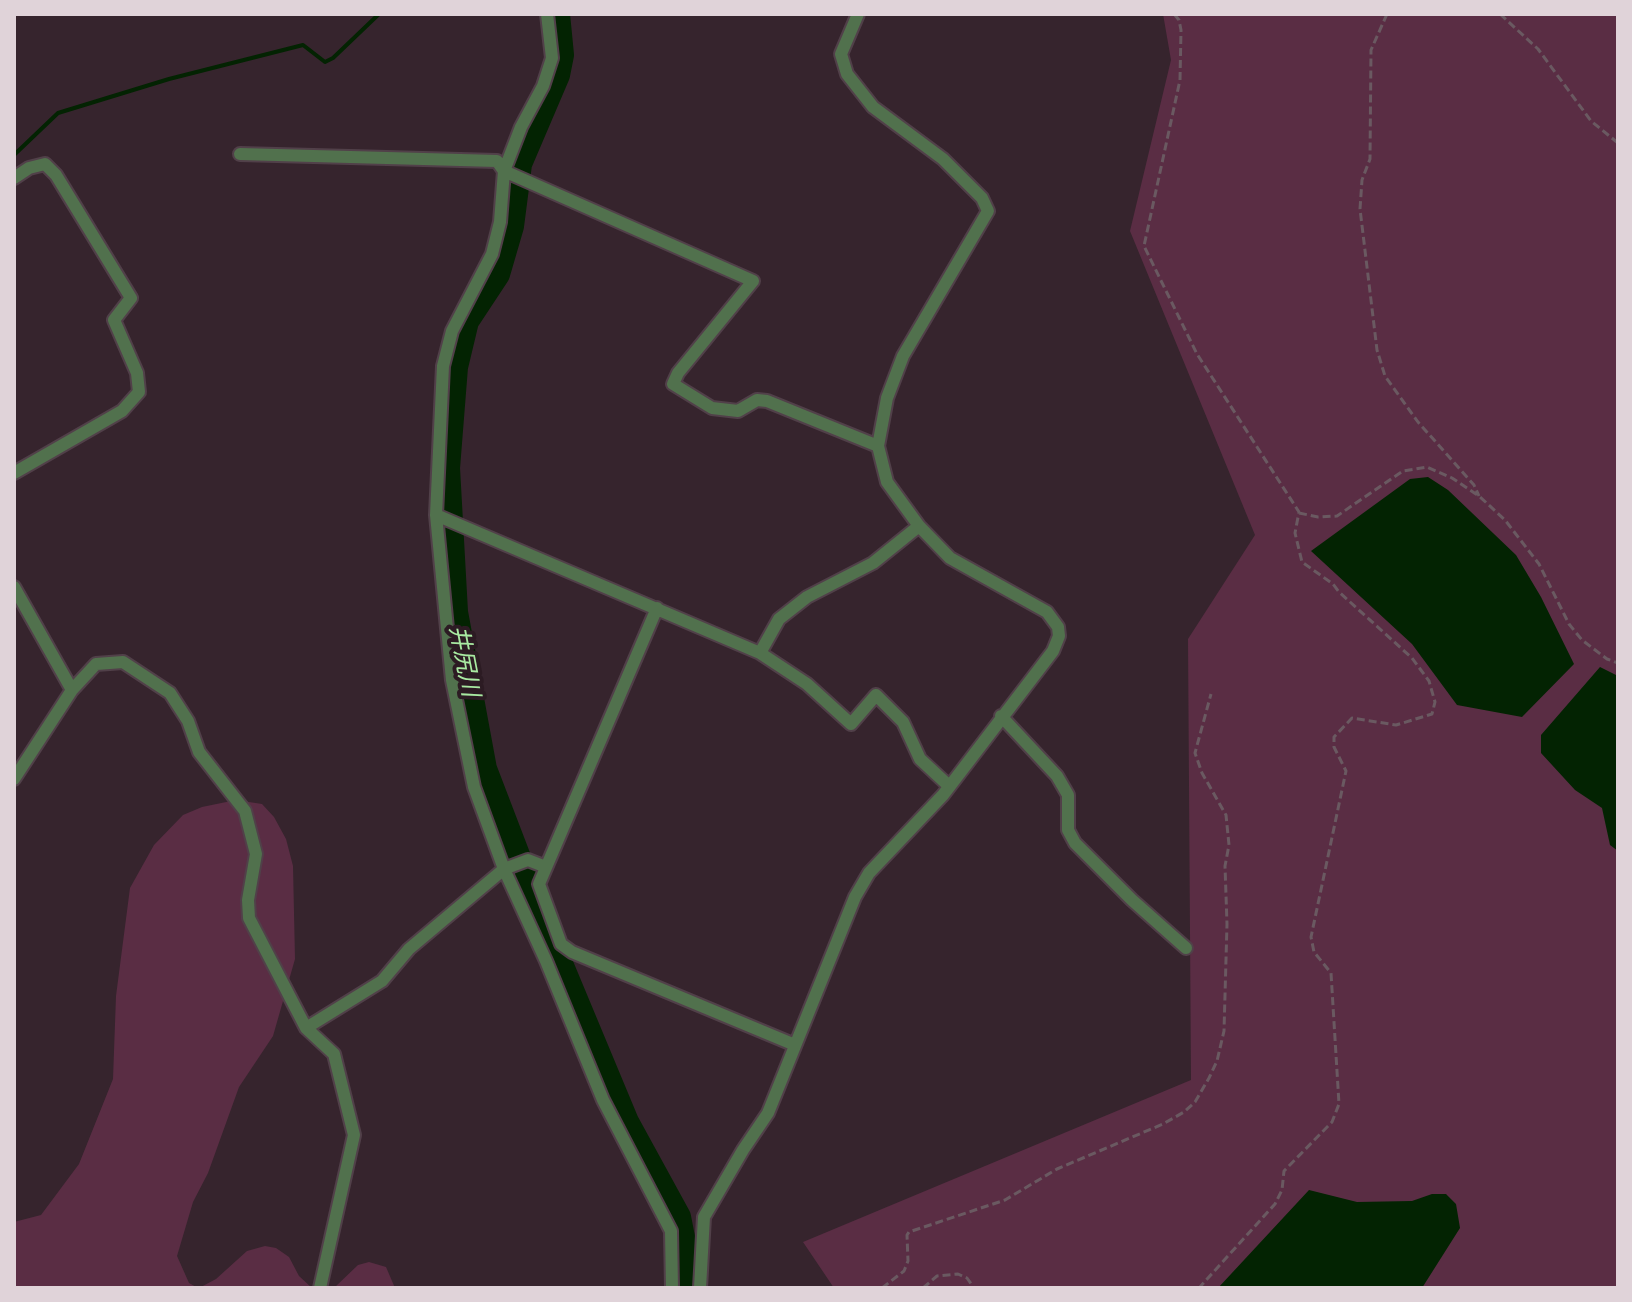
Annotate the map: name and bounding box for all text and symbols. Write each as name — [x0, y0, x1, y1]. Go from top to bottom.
water label: 井尻川 — [443, 623, 485, 699]

